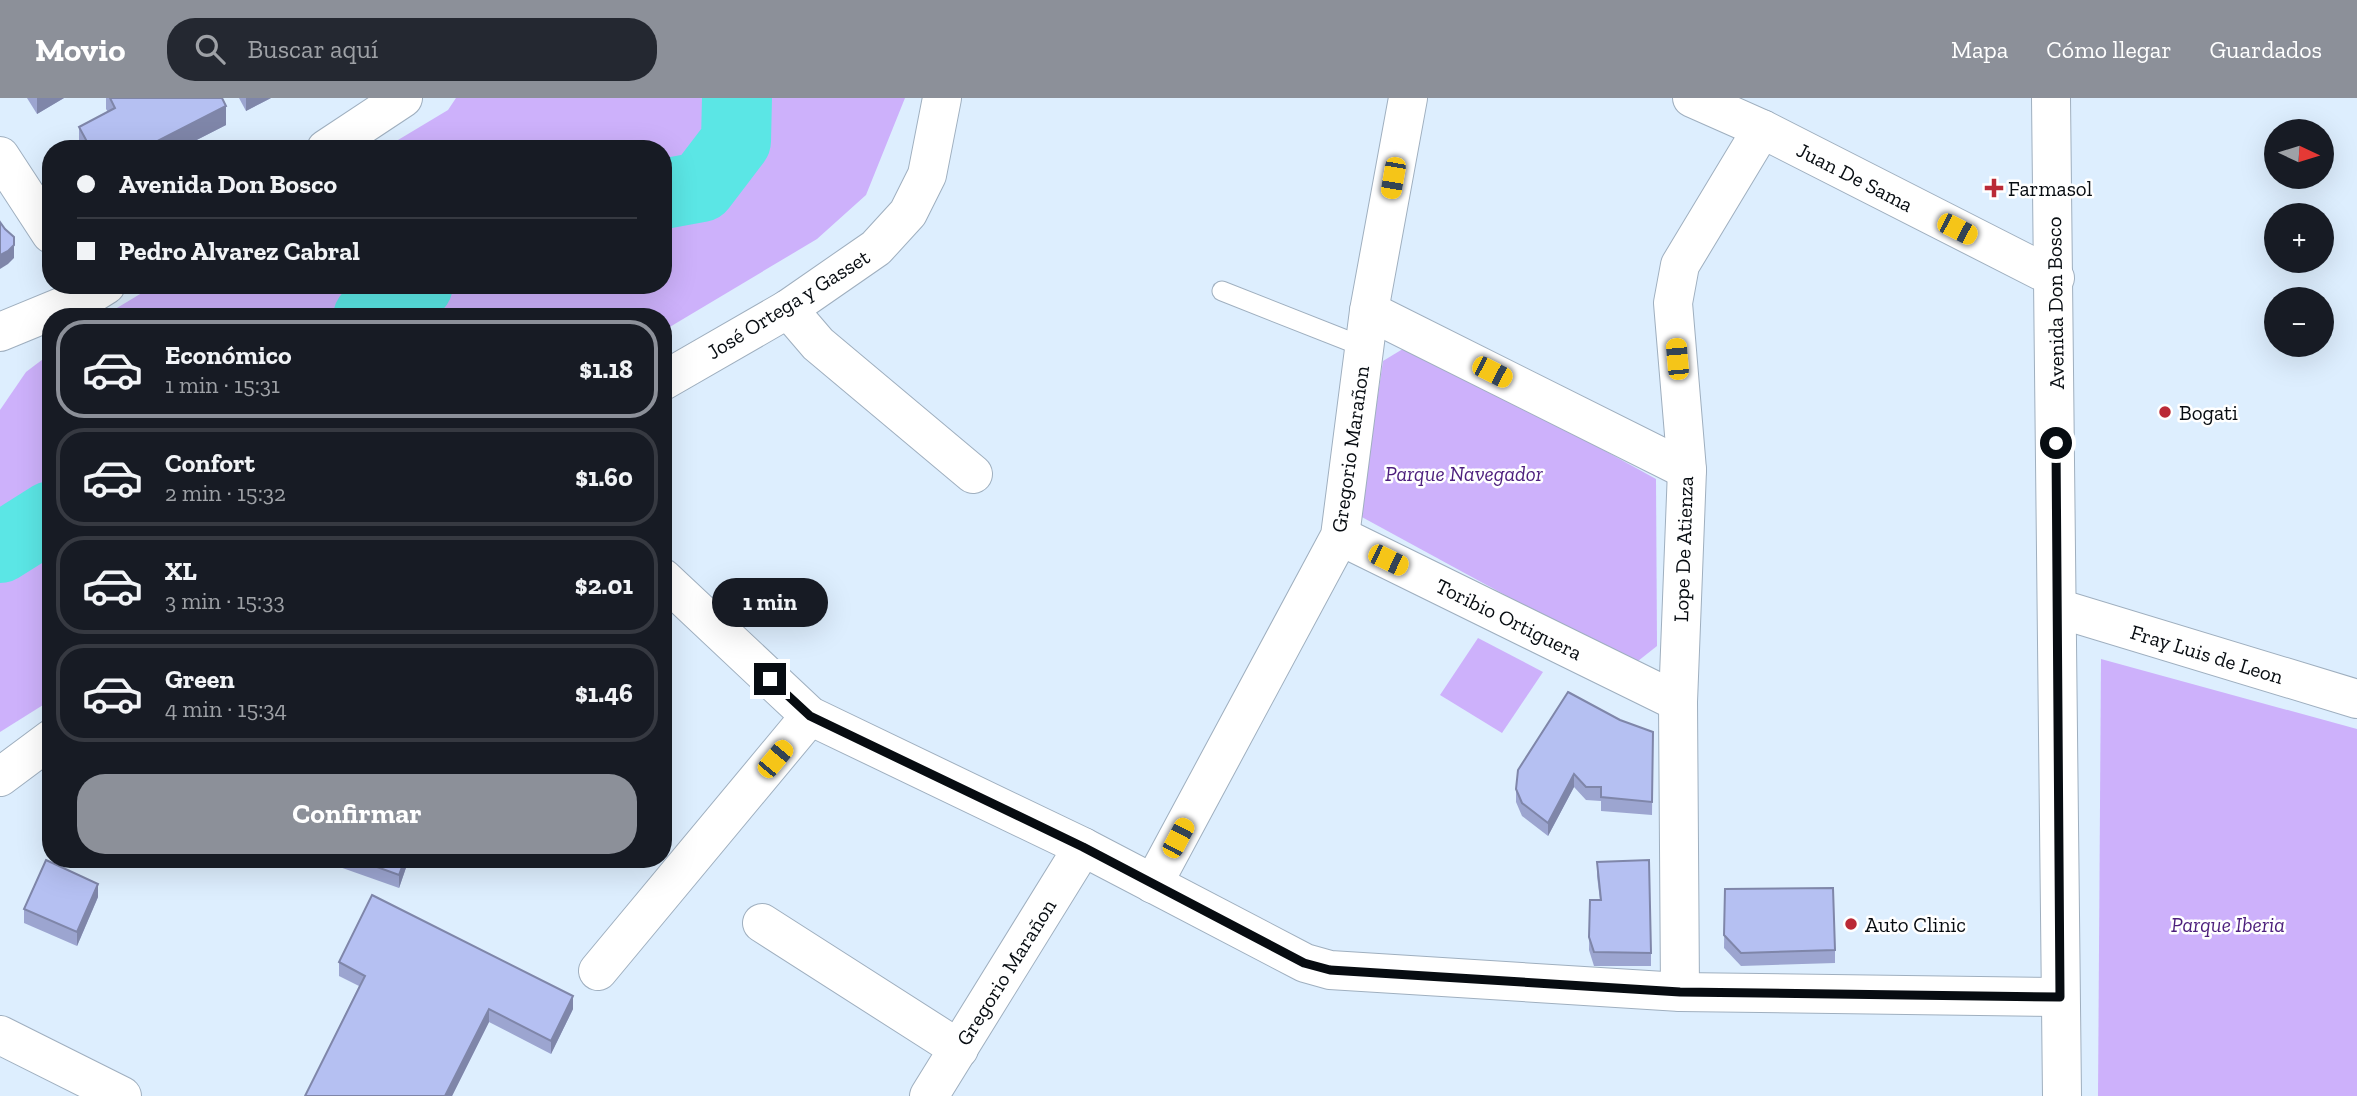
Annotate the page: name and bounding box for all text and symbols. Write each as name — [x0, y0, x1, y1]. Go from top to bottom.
search box — [167, 18, 657, 81]
text: Movio — [35, 30, 125, 69]
icon: search — [191, 30, 229, 68]
text: Buscar aquí — [247, 33, 378, 65]
text: Mapa — [1951, 35, 2008, 64]
text: Cómo llegar — [2046, 35, 2172, 64]
text: Guardados — [2210, 35, 2322, 64]
north arrow — [2264, 119, 2334, 189]
map controls — [2264, 119, 2334, 357]
street label: Juan De Sama — [1793, 137, 1917, 217]
car — [1380, 155, 1407, 201]
text: Avenida Don Bosco — [119, 168, 337, 200]
place label: Farmasol — [2008, 176, 2093, 201]
marker: Farmasol — [1986, 180, 2002, 196]
button: + — [2264, 203, 2334, 273]
car — [1934, 210, 1981, 248]
street label: Avenida Don Bosco — [2041, 216, 2069, 390]
text: Pedro Alvarez Cabral — [119, 235, 360, 267]
street label: José Ortega y Gasset — [702, 244, 874, 364]
button: − — [2264, 287, 2334, 357]
car — [1665, 337, 1690, 381]
icon: car — [81, 338, 144, 401]
text: Económico — [165, 339, 292, 371]
text: $1.18 — [579, 353, 633, 385]
car — [1469, 353, 1516, 391]
street label: Gregorio Marañon — [1326, 364, 1374, 534]
text: 1 min · 15:31 — [165, 371, 280, 399]
place label: Bogati — [2179, 400, 2238, 425]
marker: Bogati — [2157, 404, 2173, 420]
route start — [2040, 427, 2072, 459]
icon: car — [81, 446, 144, 509]
text: Confort — [165, 447, 255, 479]
text: $1.60 — [575, 461, 633, 493]
park label: Parque Navegador — [1385, 461, 1544, 486]
street label: Lope De Atienza — [1668, 476, 1698, 622]
text: 2 min · 15:32 — [165, 479, 286, 507]
car — [1365, 541, 1412, 579]
icon: car — [81, 554, 144, 617]
text: XL — [165, 555, 197, 587]
text: $2.01 — [575, 569, 633, 601]
street label: Toribio Ortiguera — [1432, 573, 1586, 665]
callout: 1 min — [712, 578, 828, 626]
text: 3 min · 15:33 — [165, 587, 285, 615]
text: 1 min — [743, 588, 797, 616]
street label: Fray Luis de Leon — [2128, 619, 2286, 689]
icon: car — [81, 662, 144, 725]
text: Green — [165, 663, 235, 695]
route end — [754, 663, 786, 695]
text: $1.46 — [575, 677, 633, 709]
text: 4 min · 15:34 — [165, 695, 287, 723]
car — [754, 736, 797, 782]
button: Confirmar — [77, 774, 637, 854]
car — [1159, 815, 1198, 861]
street label: Gregorio Marañon — [951, 894, 1061, 1050]
place label: Auto Clinic — [1865, 912, 1966, 937]
park label: Parque Iberia — [2171, 912, 2285, 937]
marker: Auto Clinic — [1843, 916, 1859, 932]

